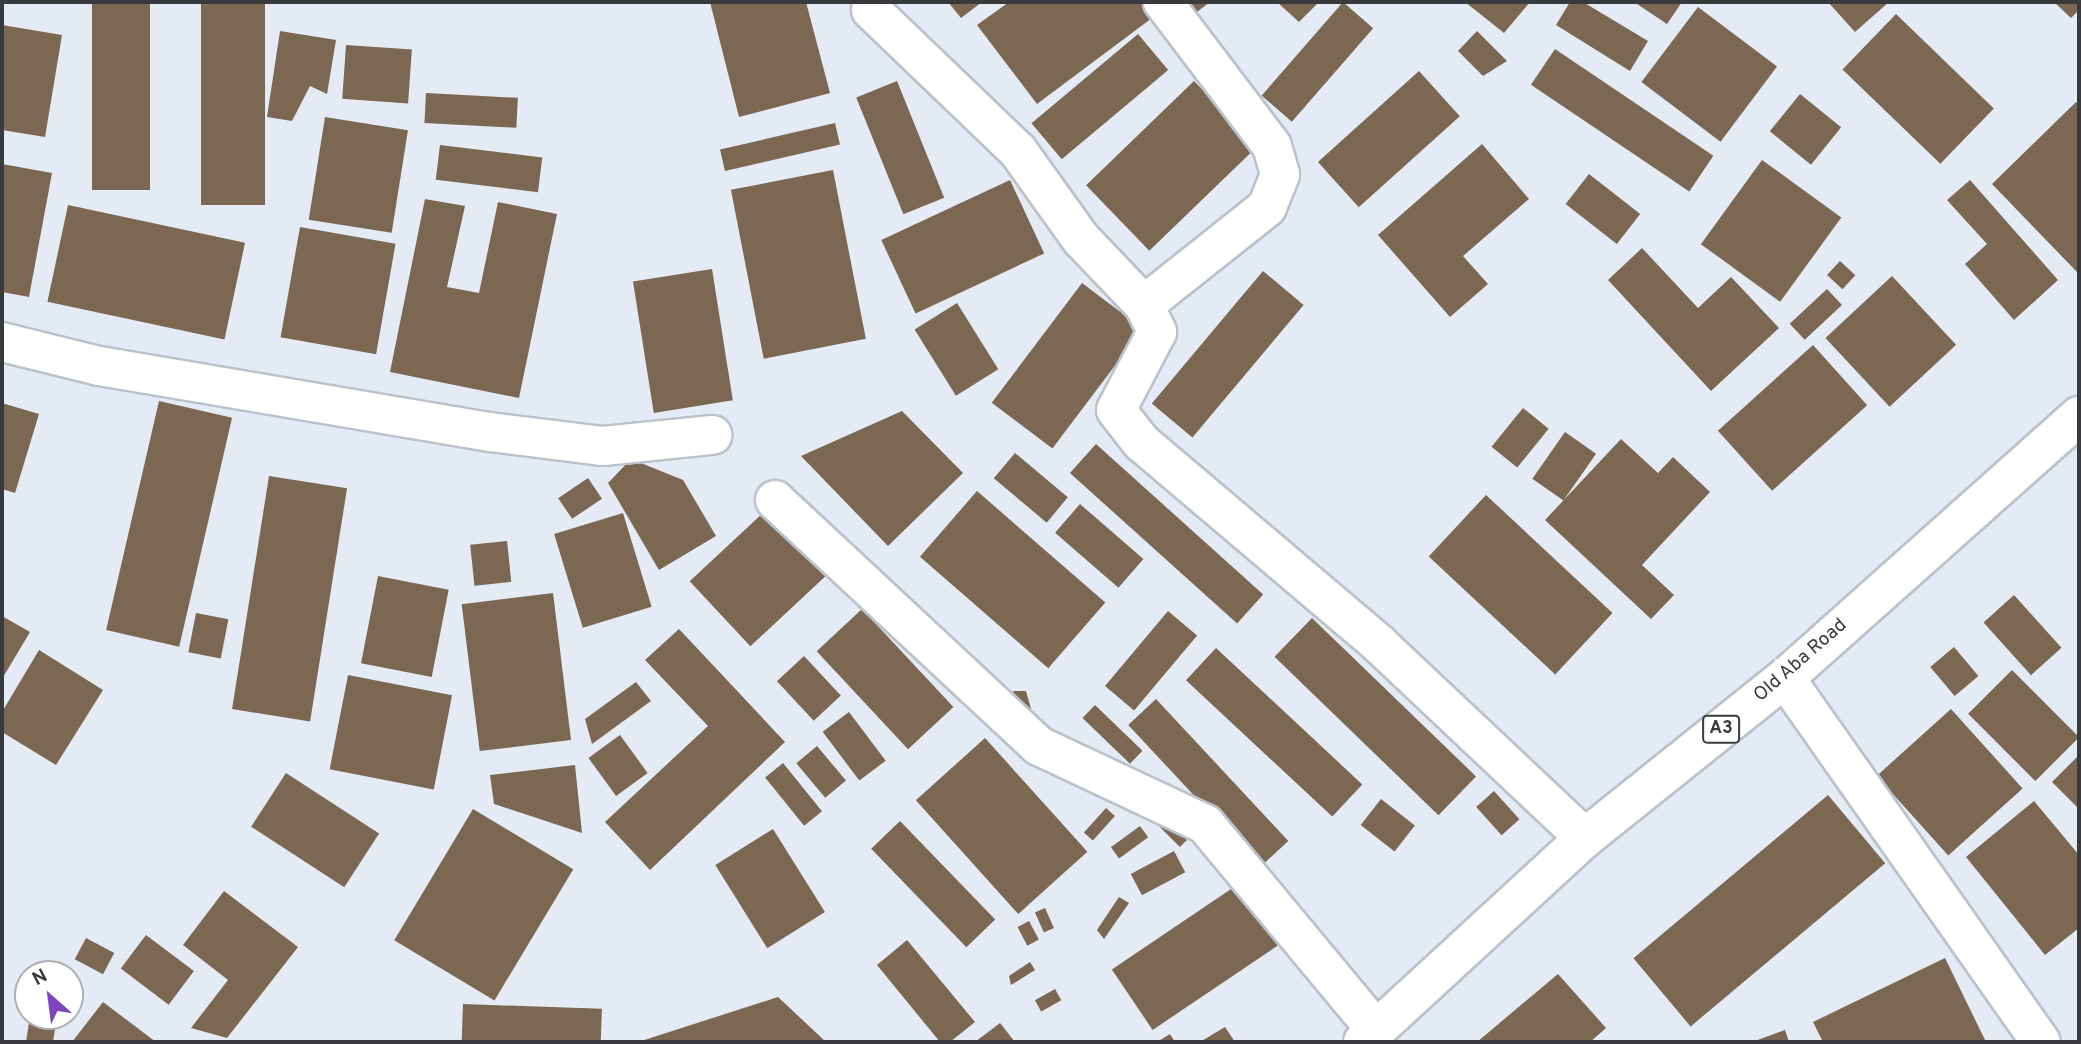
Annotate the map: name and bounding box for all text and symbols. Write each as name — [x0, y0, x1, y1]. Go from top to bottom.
street label: Old Aba Road — [1750, 614, 1852, 708]
road number: A3 — [1702, 714, 1740, 744]
north arrow — [14, 960, 84, 1030]
text: N — [28, 964, 52, 992]

